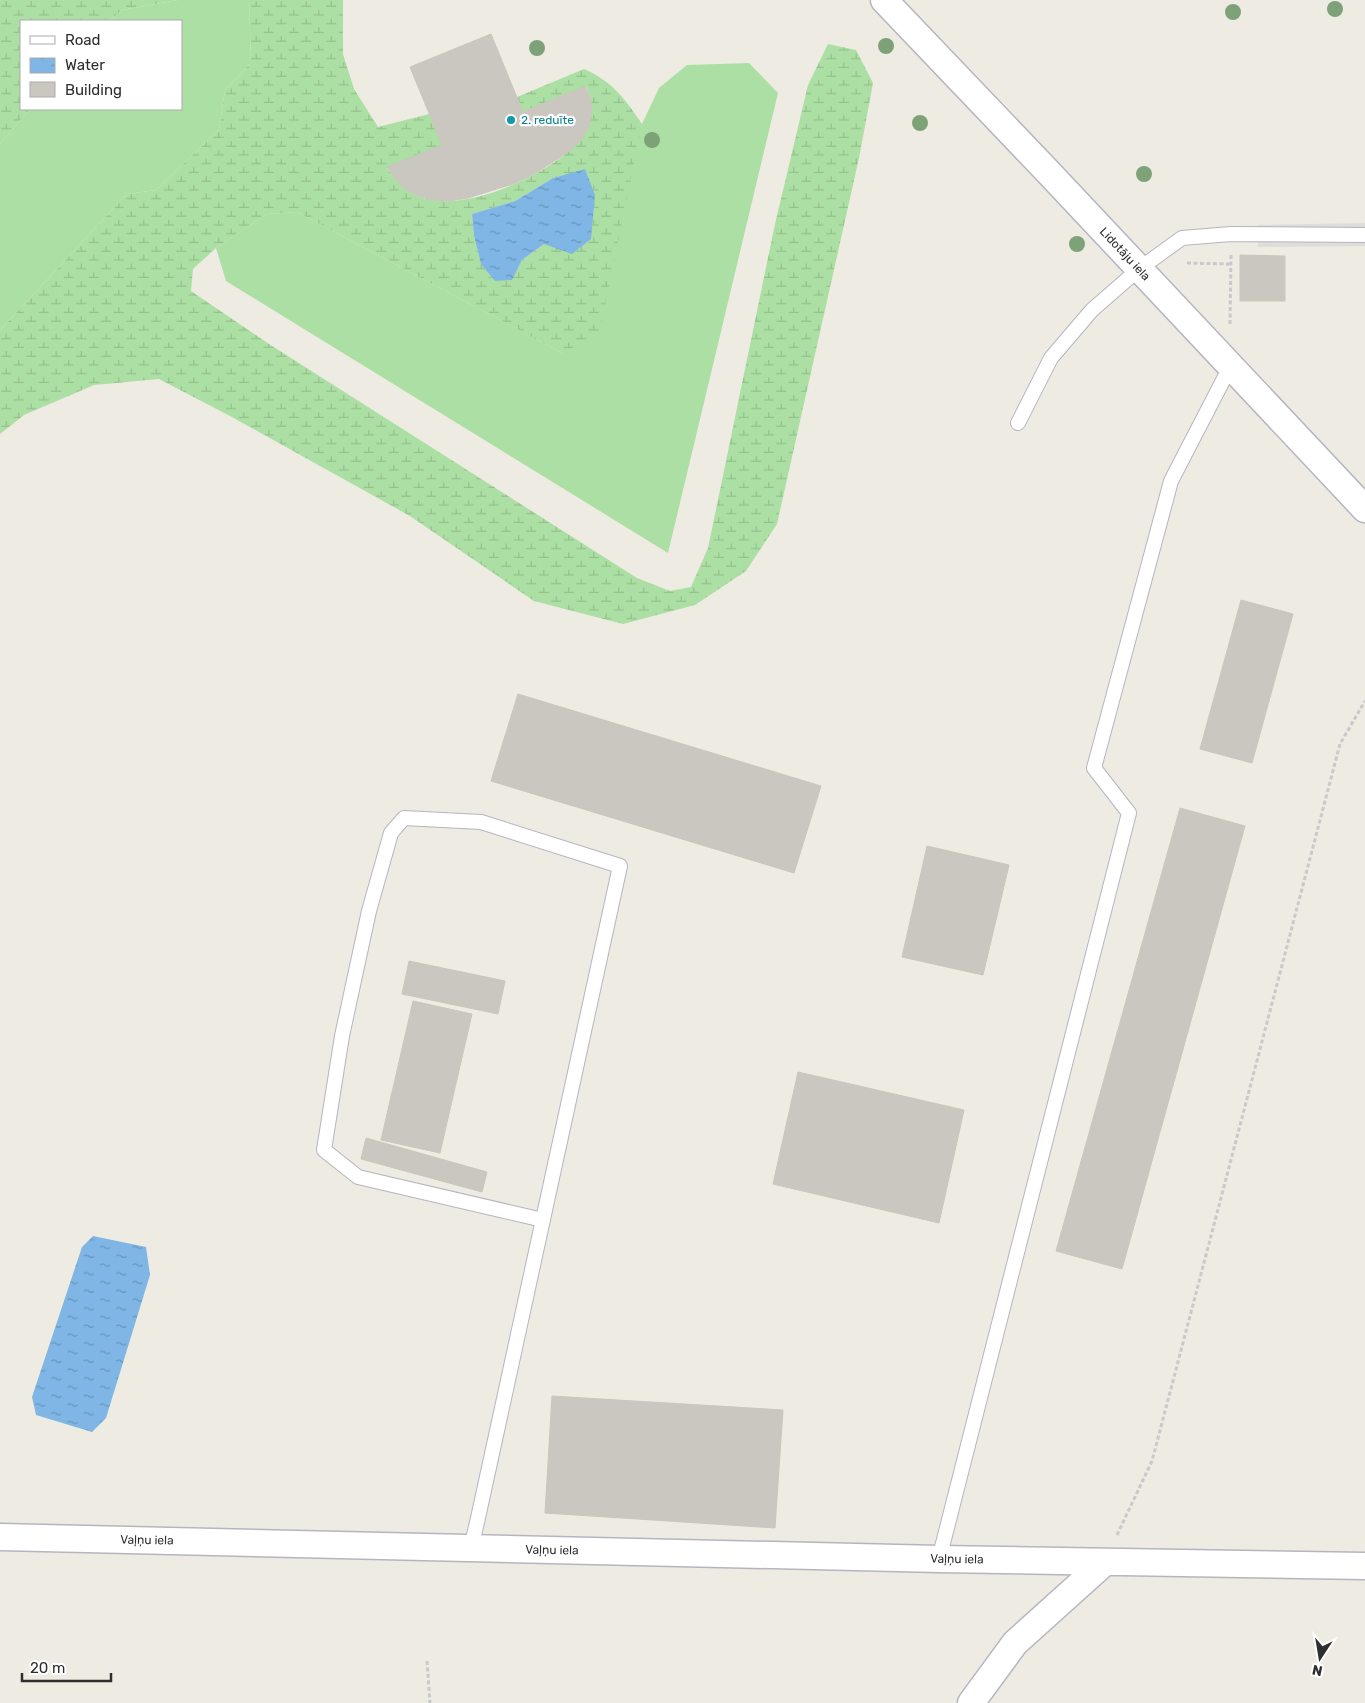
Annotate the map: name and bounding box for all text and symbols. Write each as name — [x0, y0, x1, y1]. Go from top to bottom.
legend — [20, 20, 182, 110]
text: Road — [65, 31, 101, 49]
text: Water — [65, 56, 105, 74]
text: Building — [65, 81, 122, 99]
place label: 2. reduīte — [521, 113, 574, 127]
marker: 2. reduīte — [505, 114, 517, 126]
street label: Lidotāju iela — [1097, 225, 1153, 283]
street label: Vaļņu iela — [120, 1533, 174, 1547]
street label: Vaļņu iela — [525, 1543, 579, 1557]
street label: Vaļņu iela — [930, 1552, 984, 1566]
north arrow — [1295, 1633, 1345, 1683]
scale bar — [22, 1650, 111, 1682]
text: 20 m — [30, 1659, 65, 1677]
text: N — [1311, 1661, 1324, 1680]

